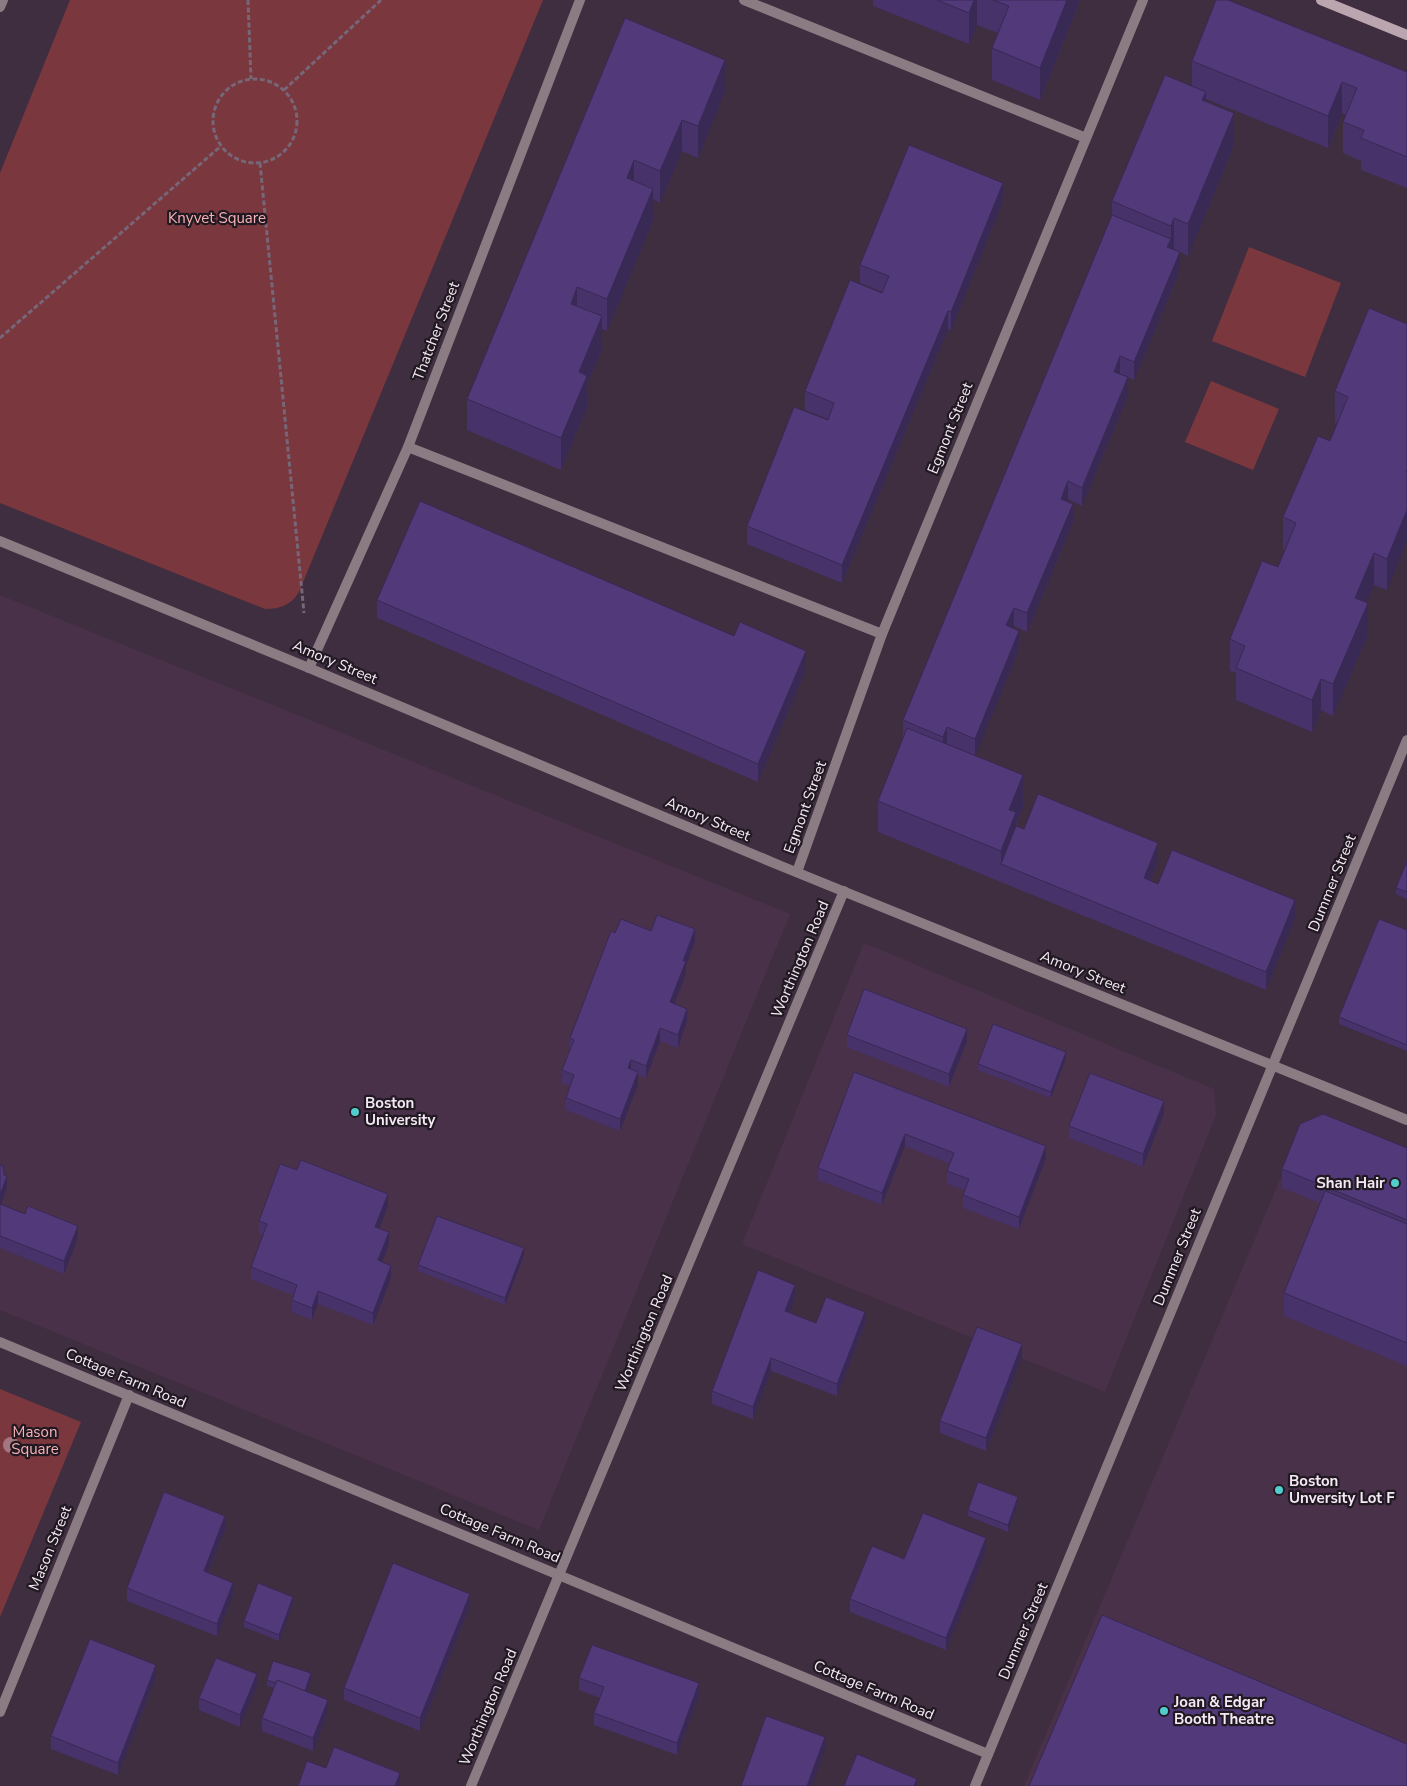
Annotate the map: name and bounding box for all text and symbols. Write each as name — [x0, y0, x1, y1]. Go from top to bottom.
park label: Knyvet Square — [168, 208, 266, 228]
street label: Thatcher Street — [408, 278, 464, 383]
street label: Egmont Street — [923, 379, 978, 477]
street label: Amory Street — [289, 635, 381, 689]
street label: Egmont Street — [779, 757, 831, 856]
street label: Amory Street — [662, 792, 754, 846]
street label: Dummer Street — [1303, 831, 1361, 935]
street label: Worthington Road — [766, 898, 834, 1020]
street label: Amory Street — [1037, 946, 1129, 998]
place label: Boston University — [365, 1093, 435, 1130]
marker: Boston University — [349, 1106, 361, 1118]
place label: Shan Hair — [1316, 1173, 1385, 1193]
marker: Shan Hair — [1389, 1177, 1401, 1189]
street label: Dummer Street — [1148, 1205, 1206, 1309]
street label: Worthington Road — [610, 1272, 678, 1394]
street label: Cottage Farm Road — [62, 1343, 190, 1413]
park label: Mason Square — [11, 1422, 59, 1459]
place label: Boston Unversity Lot F — [1289, 1471, 1395, 1508]
marker: Boston Unversity Lot F — [1273, 1484, 1285, 1496]
street label: Cottage Farm Road — [436, 1498, 564, 1568]
street label: Mason Street — [24, 1502, 76, 1593]
street label: Dummer Street — [994, 1579, 1053, 1682]
street label: Worthington Road — [454, 1646, 522, 1768]
street label: Cottage Farm Road — [810, 1655, 938, 1725]
place label: Joan & Edgar Booth Theatre — [1173, 1692, 1274, 1729]
marker: Joan & Edgar Booth Theatre — [1158, 1705, 1170, 1717]

